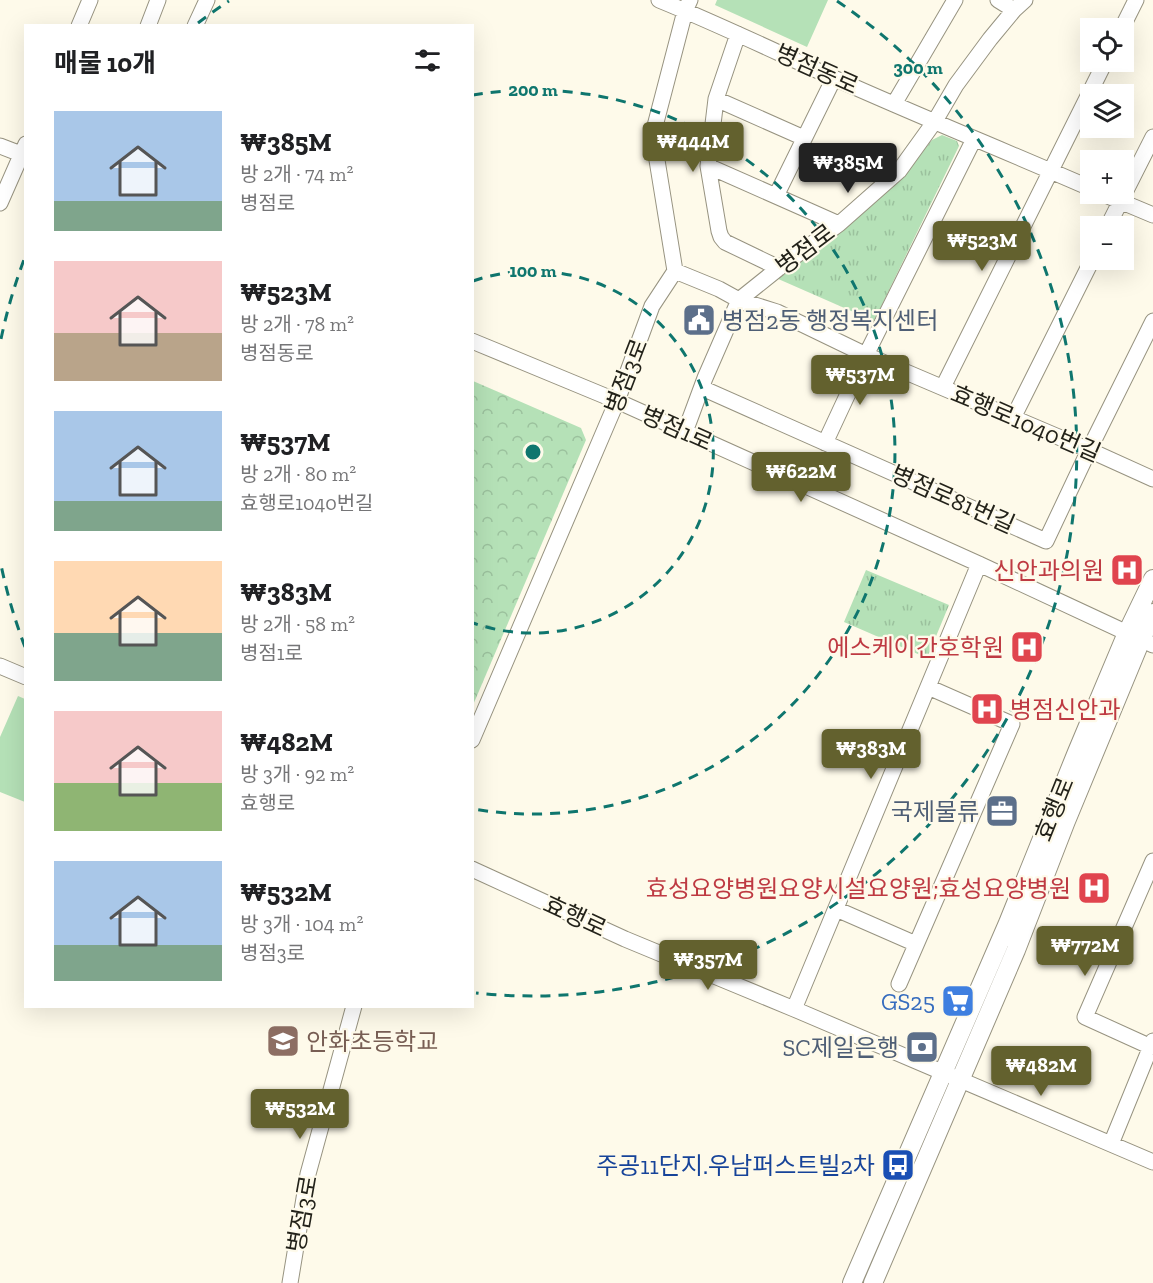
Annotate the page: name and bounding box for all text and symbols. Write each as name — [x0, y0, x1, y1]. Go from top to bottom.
map controls — [1080, 18, 1134, 270]
button: locate — [1080, 18, 1134, 72]
street label: 병점동로 — [771, 38, 863, 100]
icon: filters — [411, 44, 444, 77]
text: 매물 10개 — [54, 47, 156, 79]
text: 300 m — [893, 57, 943, 79]
text: 200 m — [508, 79, 558, 101]
button: layers — [1080, 84, 1134, 138]
pin: ₩444M — [651, 122, 735, 173]
text: ₩385M — [240, 126, 332, 158]
text: ₩444M — [657, 129, 729, 153]
icon: home — [102, 135, 174, 207]
pin: ₩385M — [806, 143, 890, 194]
text: ₩385M — [813, 150, 883, 174]
button: + — [1080, 150, 1134, 204]
text: 방 2개 · 74 m² — [240, 162, 354, 186]
text: 병점로 — [240, 191, 295, 215]
button: − — [1080, 216, 1134, 270]
street label: 병점로 — [770, 217, 840, 281]
pin: ₩523M — [940, 221, 1024, 272]
text: ₩523M — [947, 228, 1017, 252]
text: 100 m — [509, 260, 557, 282]
text: ₩523M — [240, 276, 332, 308]
icon: home — [102, 285, 174, 357]
public building icon: 병점2동 행정복지센터 — [681, 302, 717, 338]
place label: 병점2동 행정복지센터 — [722, 306, 939, 335]
text: 방 2개 · 78 m² — [240, 312, 354, 336]
street label: 병점3로 — [598, 334, 654, 418]
text: 병점동로 — [240, 341, 314, 365]
pin: ₩537M — [818, 355, 902, 406]
text: ₩537M — [825, 362, 895, 386]
street label: 효행로1040번길 — [947, 378, 1105, 468]
street label: 병점1로 — [637, 399, 717, 457]
text: ₩537M — [240, 426, 330, 458]
icon: home — [102, 435, 174, 507]
centre of rings — [523, 442, 543, 462]
pin: ₩622M — [759, 452, 843, 503]
text: ₩622M — [766, 459, 836, 483]
street label: 병점로81번길 — [887, 459, 1019, 539]
text: 방 2개 · 80 m² — [240, 462, 356, 486]
text: 효행로1040번길 — [240, 491, 374, 515]
hospital icon: 신안과의원 — [1109, 552, 1145, 588]
place label: 신안과의원 — [994, 556, 1104, 585]
text: ₩383M — [240, 576, 332, 608]
icon: home — [102, 585, 174, 657]
text: 방 2개 · 58 m² — [240, 612, 355, 636]
hospital icon: 에스케이간호학원 — [1009, 629, 1045, 665]
place label: 에스케이간호학원 — [827, 633, 1004, 662]
text: 병점1로 — [240, 641, 303, 665]
hospital icon: 병점신안과 — [969, 691, 1005, 727]
place label: 병점신안과 — [1010, 695, 1120, 724]
text: ₩482M — [240, 726, 333, 758]
pin: ₩383M — [829, 729, 913, 780]
icon: home — [102, 735, 174, 807]
text: ₩383M — [836, 736, 906, 760]
text: 방 3개 · 92 m² — [240, 762, 354, 786]
street label: 효행로 — [1028, 773, 1080, 845]
text: 효행로 — [240, 791, 295, 815]
office icon: 국제물류 — [984, 793, 1020, 829]
place label: 국제물류 — [891, 797, 979, 826]
hospital icon: 효성요양병원요양시설요양원;효성요양병원 — [1076, 870, 1112, 906]
place label: 효성요양병원요양시설요양원;효성요양병원 — [646, 874, 1071, 903]
text: ₩532M — [240, 876, 332, 908]
icon: home — [102, 885, 174, 957]
street label: 효행로 — [539, 889, 611, 943]
text: 방 3개 · 104 m² — [240, 912, 363, 936]
pin: ₩772M — [1043, 926, 1127, 977]
text: ₩772M — [1050, 933, 1120, 957]
pin: ₩357M — [666, 940, 750, 991]
text: 병점3로 — [240, 941, 305, 965]
text: ₩357M — [673, 947, 743, 971]
supermarket icon: GS25 — [940, 983, 976, 1019]
place label: GS25 — [881, 987, 935, 1016]
school or university icon: 안화초등학교 — [265, 1023, 301, 1059]
place label: 안화초등학교 — [306, 1027, 438, 1056]
bank icon: SC제일은행 — [904, 1029, 940, 1065]
place label: SC제일은행 — [782, 1033, 899, 1062]
pin: ₩482M — [999, 1046, 1083, 1097]
text: ₩482M — [1005, 1053, 1077, 1077]
pin: ₩532M — [258, 1089, 342, 1140]
text: ₩532M — [265, 1096, 335, 1120]
bus stop icon: 주공11단지.우남퍼스트빌2차 — [880, 1147, 916, 1183]
place label: 주공11단지.우남퍼스트빌2차 — [596, 1151, 875, 1180]
street label: 병점3로 — [281, 1173, 323, 1255]

